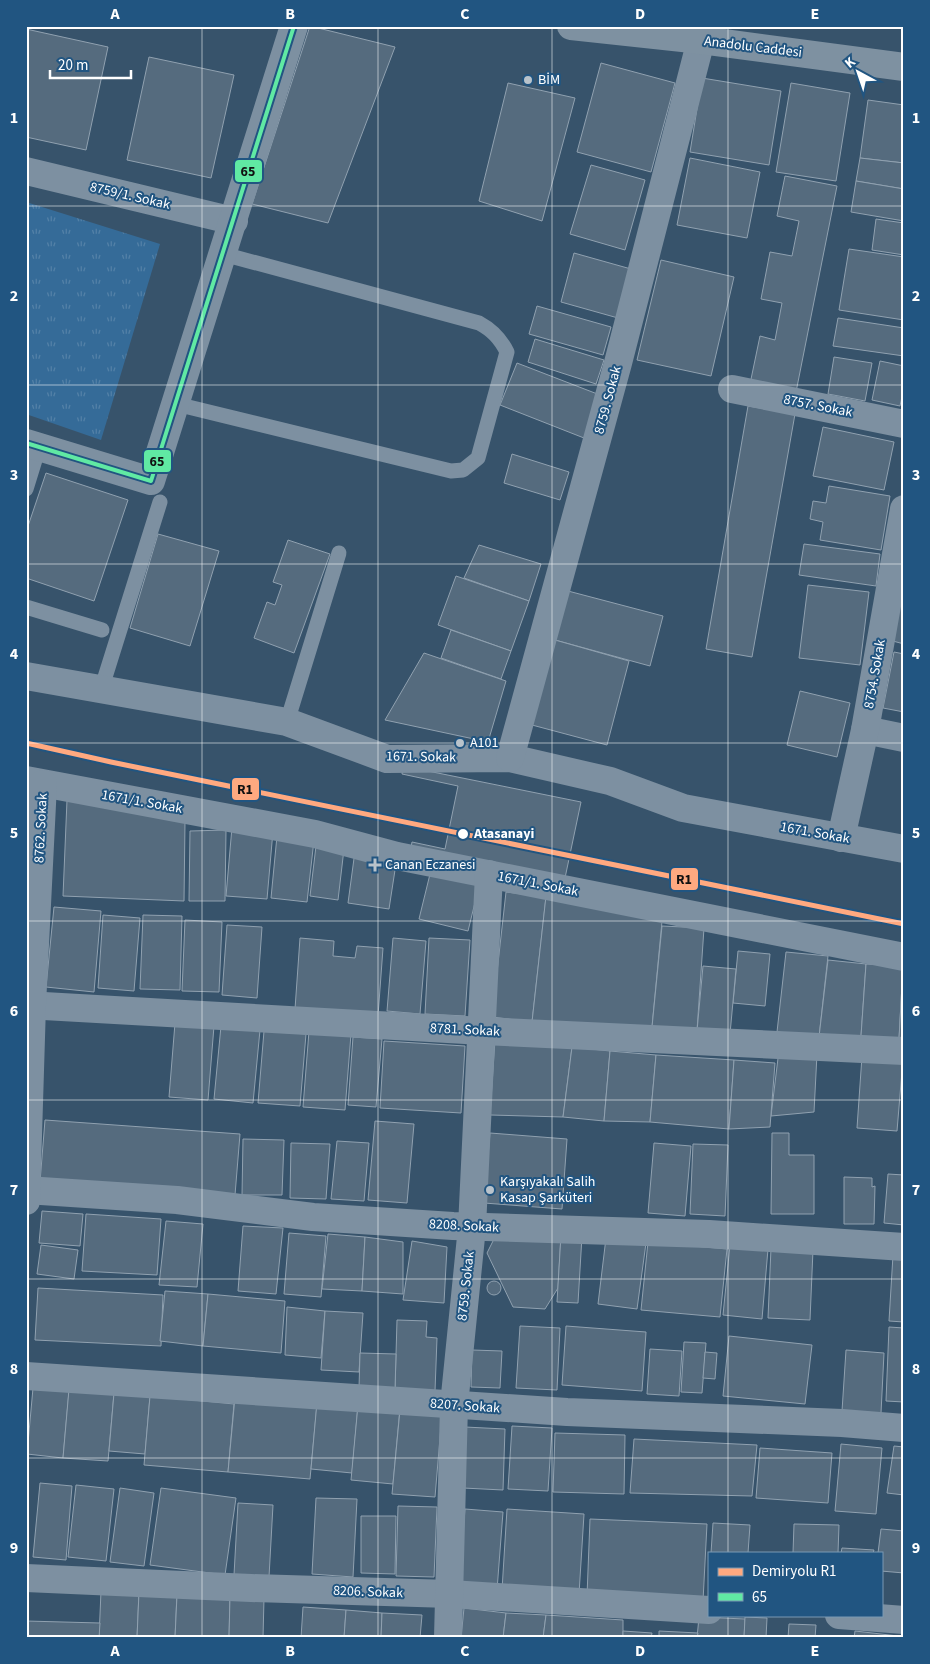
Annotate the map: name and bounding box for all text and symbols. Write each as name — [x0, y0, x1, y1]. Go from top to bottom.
text: A — [109, 3, 120, 25]
text: B — [285, 3, 295, 25]
text: C — [460, 3, 470, 25]
text: D — [635, 3, 645, 25]
text: E — [811, 3, 819, 25]
street label: Anadolu Caddesi — [703, 31, 803, 63]
scale bar — [50, 48, 131, 80]
north arrow — [832, 48, 882, 98]
text: K — [841, 52, 860, 73]
text: 20 m — [58, 55, 88, 76]
place label: BİM — [538, 70, 560, 90]
marker: BİM — [522, 74, 534, 86]
text: 1 — [10, 107, 18, 129]
text: 1 — [912, 107, 920, 129]
line badge: 65 — [234, 159, 263, 183]
text: 65 — [241, 162, 255, 182]
street label: 8759/1. Sokak — [88, 177, 172, 215]
text: 2 — [10, 285, 18, 307]
text: 2 — [912, 285, 920, 307]
street label: 8759. Sokak — [589, 364, 627, 436]
street label: 8757. Sokak — [782, 390, 854, 423]
line badge: 65 — [143, 449, 172, 473]
text: 65 — [150, 452, 164, 472]
text: 3 — [10, 464, 18, 486]
text: 3 — [912, 464, 920, 486]
street label: 8754. Sokak — [859, 638, 891, 710]
text: 4 — [10, 643, 19, 665]
text: 4 — [912, 643, 921, 665]
place label: A101 — [470, 733, 499, 753]
marker: A101 — [454, 737, 466, 749]
street label: 1671. Sokak — [386, 746, 456, 768]
line badge: R1 — [231, 777, 260, 801]
text: R1 — [237, 780, 253, 800]
street label: 1671/1. Sokak — [100, 785, 184, 819]
street label: 8762. Sokak — [29, 792, 53, 863]
street label: 1671. Sokak — [779, 817, 851, 849]
text: 5 — [10, 822, 18, 844]
text: 5 — [912, 822, 920, 844]
place label: Atasanayi — [473, 824, 534, 844]
marker: Atasanayi — [456, 827, 470, 841]
place label: Canan Eczanesi — [385, 855, 475, 875]
marker: Canan Eczanesi — [369, 859, 381, 871]
street label: 1671/1. Sokak — [496, 866, 580, 902]
line badge: R1 — [670, 867, 699, 891]
text: R1 — [676, 870, 692, 890]
text: 6 — [10, 1000, 18, 1022]
text: 6 — [912, 1000, 920, 1022]
street label: 8781. Sokak — [430, 1018, 501, 1042]
place label: Karşıyakalı Salih Kasap Şarküteri — [500, 1172, 595, 1208]
text: 7 — [10, 1179, 18, 1201]
text: 7 — [912, 1179, 920, 1201]
marker: Karşıyakalı Salih Kasap Şarküteri — [484, 1184, 496, 1196]
street label: 8208. Sokak — [429, 1214, 500, 1238]
street label: 8759. Sokak — [452, 1250, 480, 1322]
text: 8 — [10, 1358, 18, 1380]
text: 8 — [912, 1358, 920, 1380]
street label: 8207. Sokak — [429, 1394, 501, 1418]
text: 9 — [10, 1537, 18, 1559]
text: 9 — [912, 1537, 920, 1559]
legend — [708, 1552, 882, 1616]
text: Demiryolu R1 — [752, 1561, 836, 1582]
street label: 8206. Sokak — [333, 1581, 403, 1603]
text: 65 — [752, 1587, 767, 1608]
text: A — [109, 1640, 120, 1662]
text: B — [285, 1640, 295, 1662]
text: C — [460, 1640, 470, 1662]
text: D — [635, 1640, 645, 1662]
text: E — [811, 1640, 819, 1662]

